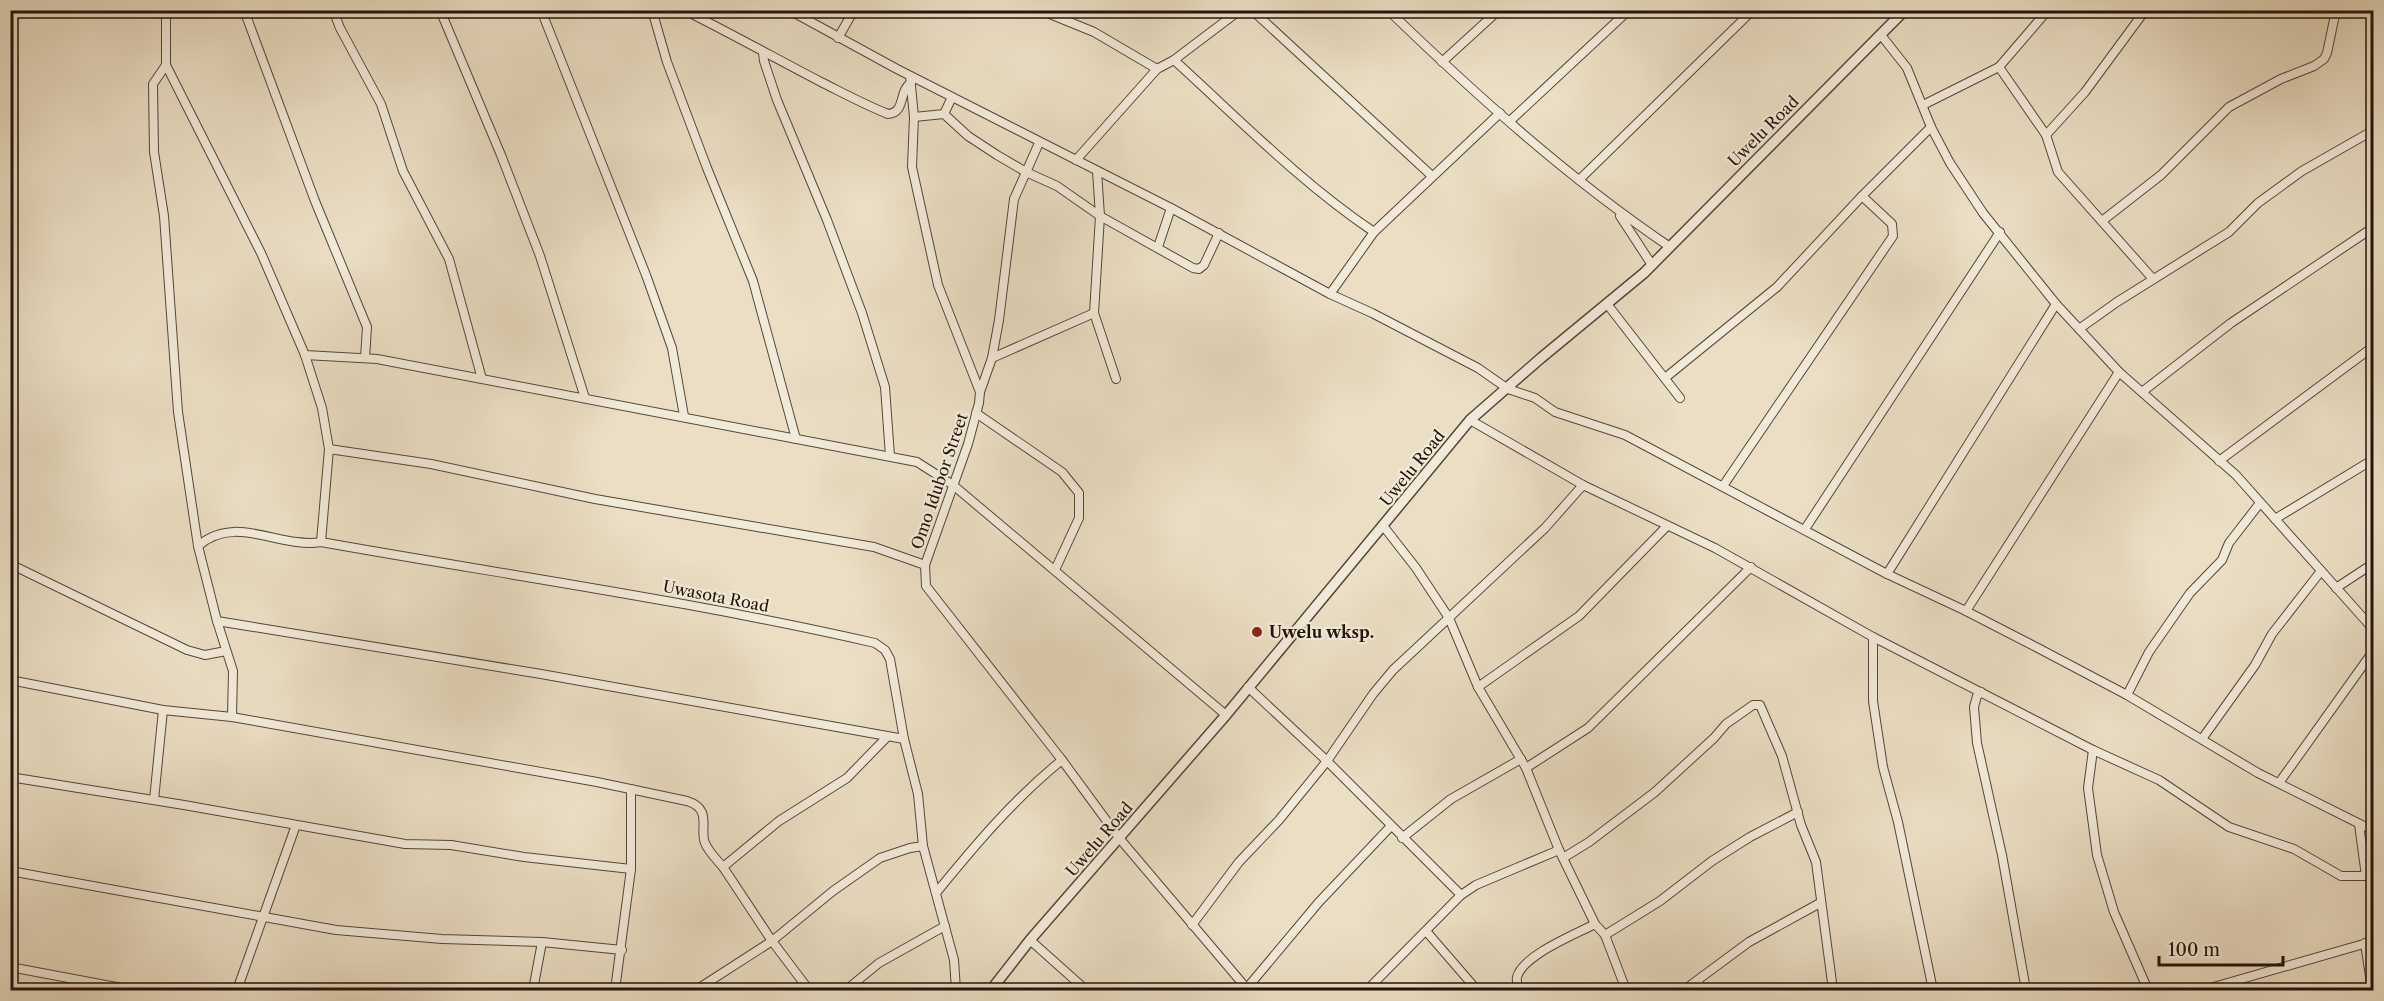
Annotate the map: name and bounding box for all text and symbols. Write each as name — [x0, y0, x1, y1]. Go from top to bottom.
street label: Uwelu Road — [1723, 91, 1803, 171]
street label: Omo Idubor Street — [906, 410, 972, 552]
street label: Uwelu Road — [1375, 426, 1449, 510]
street label: Uwasota Road — [661, 576, 771, 616]
place label: Uwelu wksp. — [1269, 622, 1374, 642]
marker: Uwelu wksp. — [1250, 625, 1264, 639]
street label: Uwelu Road — [1061, 797, 1137, 880]
scale bar — [2159, 929, 2284, 967]
text: 100 m — [2168, 939, 2220, 961]

